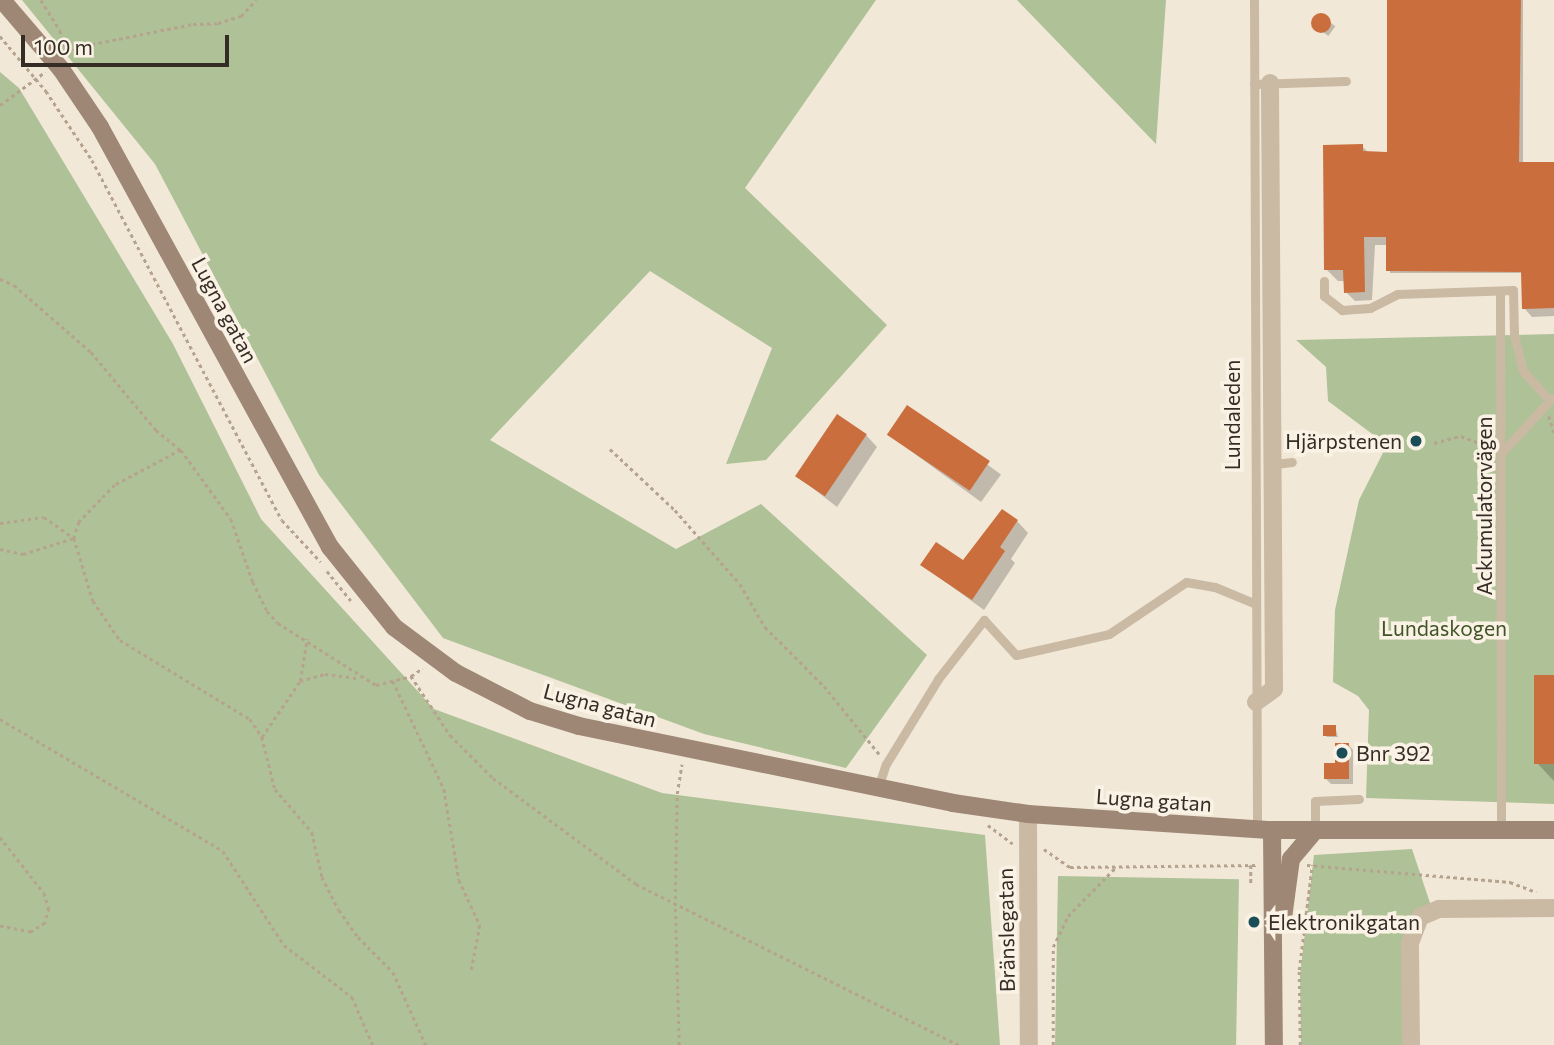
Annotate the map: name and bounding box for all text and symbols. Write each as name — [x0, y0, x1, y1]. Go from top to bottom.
scale bar — [24, 21, 233, 65]
text: 100 m — [34, 34, 93, 59]
street label: Lugna gatan — [187, 253, 263, 367]
street label: Lundaleden — [1219, 360, 1245, 470]
street label: Ackumulatorvägen — [1471, 416, 1497, 596]
place label: Hjärpstenen — [1285, 428, 1402, 454]
marker: Hjärpstenen — [1408, 433, 1424, 449]
park label: Lundaskogen — [1381, 615, 1507, 641]
street label: Lugna gatan — [541, 678, 659, 732]
place label: Bnr 392 — [1356, 740, 1430, 766]
marker: Bnr 392 — [1334, 745, 1350, 761]
street label: Lugna gatan — [1095, 783, 1213, 817]
street label: Bränslegatan — [992, 868, 1020, 992]
place label: Elektronikgatan — [1268, 909, 1420, 935]
marker: Elektronikgatan — [1246, 914, 1262, 930]

